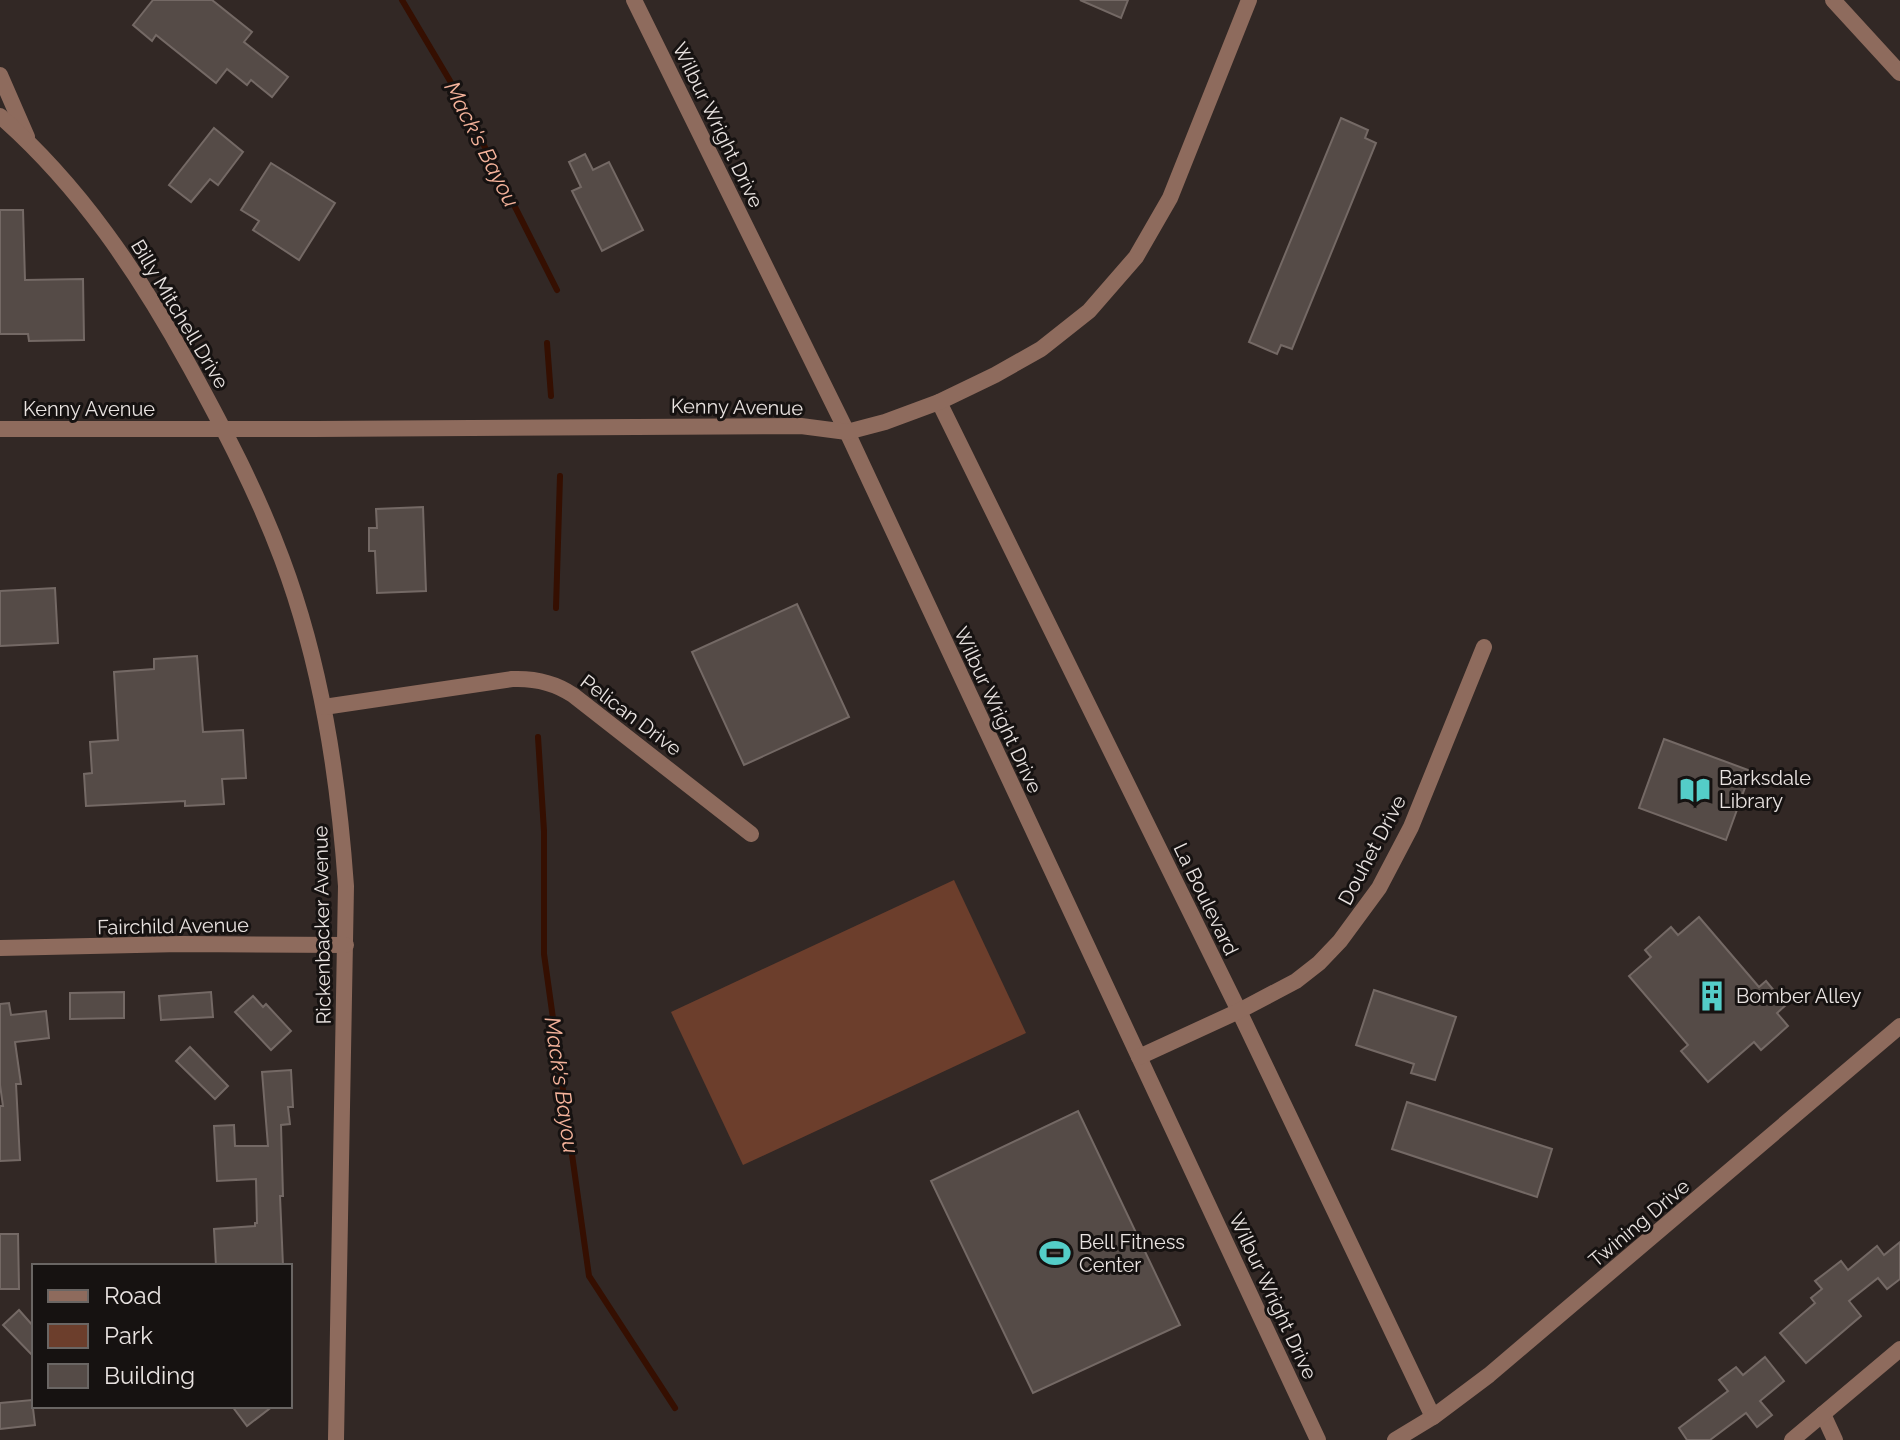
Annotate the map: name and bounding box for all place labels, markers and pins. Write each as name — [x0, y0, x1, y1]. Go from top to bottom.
place label: Barksdale Library — [1719, 766, 1811, 813]
library icon: Barksdale Library — [1678, 773, 1712, 807]
building icon: Bomber Alley — [1695, 979, 1729, 1013]
place label: Bomber Alley — [1736, 984, 1862, 1008]
place label: Bell Fitness Center — [1079, 1230, 1185, 1277]
sports icon: Bell Fitness Center — [1038, 1236, 1072, 1270]

